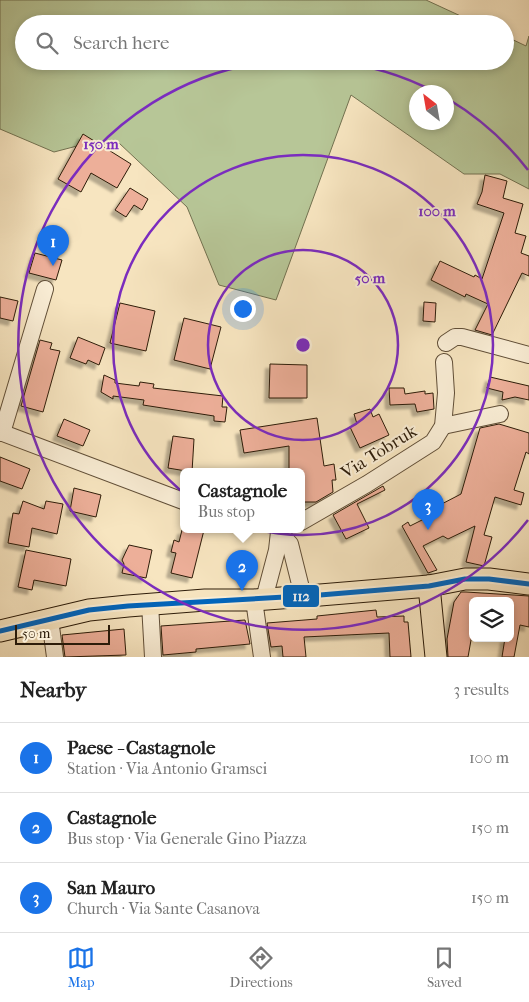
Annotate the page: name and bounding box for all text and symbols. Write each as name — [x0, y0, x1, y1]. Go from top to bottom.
search box — [15, 15, 514, 70]
icon: search — [33, 29, 61, 57]
text: Search here — [73, 32, 169, 54]
north arrow — [409, 85, 454, 130]
text: 150 m — [83, 135, 119, 153]
text: 100 m — [418, 202, 456, 220]
pin: 1 — [37, 225, 69, 266]
text: 50 m — [355, 269, 386, 287]
your location — [230, 296, 256, 322]
centre of rings — [294, 336, 312, 354]
street label: Via Tobruk — [336, 420, 421, 484]
popup — [180, 468, 305, 533]
text: Castagnole — [198, 480, 287, 502]
pin: 3 — [412, 489, 444, 530]
text: Bus stop — [198, 502, 255, 521]
pin: 2 — [226, 550, 258, 591]
line badge: 112 — [282, 584, 320, 608]
text: 112 — [292, 588, 310, 605]
map controls — [469, 597, 514, 642]
button: layers — [469, 597, 514, 642]
scale bar — [15, 622, 110, 645]
text: 50 m — [22, 625, 50, 642]
text: Nearby — [20, 678, 86, 702]
text: 3 results — [453, 680, 509, 699]
text: Paese - Castagnole — [67, 737, 215, 759]
text: 1 — [33, 748, 39, 767]
text: 100 m — [469, 748, 509, 767]
text: Station · Via Antonio Gramsci — [67, 759, 267, 778]
text: Castagnole — [67, 807, 156, 829]
text: 2 — [32, 818, 40, 837]
text: 150 m — [471, 818, 509, 837]
text: Bus stop · Via Generale Gino Piazza — [67, 829, 307, 848]
text: San Mauro — [67, 877, 155, 899]
text: 3 — [33, 888, 39, 907]
text: 150 m — [471, 888, 509, 907]
text: Church · Via Sante Casanova — [67, 899, 260, 918]
tab: Map — [67, 944, 95, 991]
tab: Directions — [230, 944, 293, 991]
tab: Saved — [427, 944, 462, 991]

